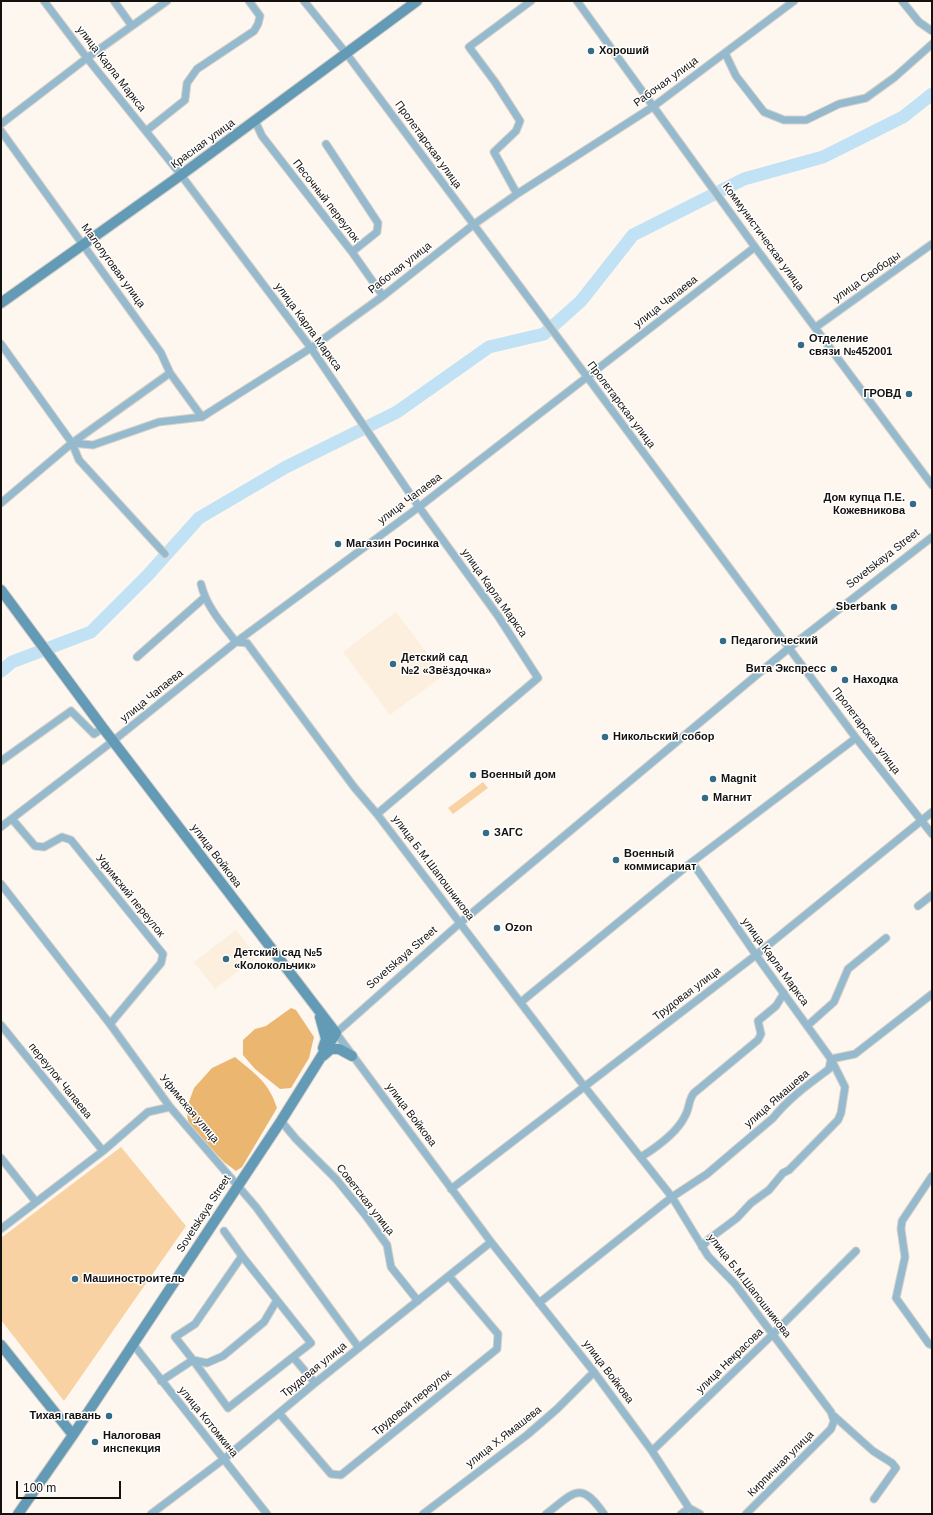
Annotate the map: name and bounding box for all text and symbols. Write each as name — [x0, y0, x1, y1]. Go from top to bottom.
street label: улица Карла Маркса — [73, 23, 149, 115]
place label: Хороший — [599, 44, 649, 58]
marker: Хороший — [586, 46, 596, 56]
street label: Рабочая улица — [631, 54, 701, 110]
street label: Пролетарская улица — [392, 99, 464, 191]
street label: Красная улица — [169, 116, 237, 172]
street label: Песочный переулок — [290, 157, 362, 245]
street label: Коммунистическая улица — [719, 181, 807, 293]
street label: Малолуговая улица — [78, 221, 148, 311]
street label: Рабочая улица — [366, 239, 434, 297]
street label: улица Свободы — [831, 249, 903, 305]
street label: улица Чапаева — [632, 273, 700, 331]
street label: улица Карла Маркса — [272, 281, 344, 373]
place label: Отделение связи №452001 — [809, 332, 892, 358]
marker: Отделение связи №452001 — [796, 340, 806, 350]
street label: Пролетарская улица — [584, 359, 658, 451]
place label: ГРОВД — [863, 387, 901, 401]
marker: ГРОВД — [904, 389, 914, 399]
street label: улица Чапаева — [375, 471, 445, 527]
place label: Дом купца П.Е. Кожевникова — [824, 491, 905, 517]
marker: Дом купца П.Е. Кожевникова — [908, 499, 918, 509]
street label: Sovetskaya Street — [844, 526, 922, 592]
place label: Магазин Росинка — [346, 537, 439, 551]
marker: Магазин Росинка — [333, 539, 343, 549]
street label: улица Карла Маркса — [458, 546, 530, 640]
place label: Sberbank — [836, 600, 886, 614]
marker: Sberbank — [889, 602, 899, 612]
place label: Педагогический — [731, 634, 818, 648]
marker: Педагогический — [718, 636, 728, 646]
place label: Детский сад №2 «Звёздочка» — [401, 651, 491, 677]
marker: Детский сад №2 «Звёздочка» — [388, 659, 398, 669]
place label: Вита Экспресс — [746, 662, 826, 676]
marker: Вита Экспресс — [829, 664, 839, 674]
street label: улица Чапаева — [118, 667, 186, 725]
place label: Находка — [853, 673, 898, 687]
marker: Находка — [840, 675, 850, 685]
street label: Пролетарская улица — [829, 685, 903, 777]
place label: Никольский собор — [613, 730, 715, 744]
marker: Никольский собор — [600, 732, 610, 742]
place label: Военный дом — [481, 768, 556, 782]
marker: Военный дом — [468, 770, 478, 780]
place label: Magnit — [721, 772, 756, 786]
marker: Magnit — [708, 774, 718, 784]
place label: Магнит — [713, 791, 752, 805]
marker: Магнит — [700, 793, 710, 803]
street label: улица Б.М.Шапошникова — [389, 813, 477, 923]
street label: улица Войкова — [188, 822, 244, 890]
place label: ЗАГС — [494, 826, 523, 840]
marker: ЗАГС — [481, 828, 491, 838]
place label: Военный коммисариат — [624, 847, 696, 873]
street label: Уфимский переулок — [93, 852, 167, 940]
marker: Военный коммисариат — [611, 855, 621, 865]
street label: улица Карла Маркса — [739, 916, 811, 1008]
place label: Ozon — [505, 921, 532, 935]
marker: Ozon — [492, 923, 502, 933]
street label: Sovetskaya Street — [364, 924, 440, 992]
place label: Детский сад №5 «Колокольчик» — [234, 946, 322, 972]
marker: Детский сад №5 «Колокольчик» — [221, 954, 231, 964]
street label: Трудовая улица — [651, 964, 723, 1024]
street label: переулок Чапаева — [25, 1041, 95, 1121]
street label: улица Ямашева — [742, 1067, 812, 1131]
street label: Уфимская улица — [156, 1072, 222, 1146]
street label: улица Войкова — [383, 1081, 439, 1149]
street label: Советская улица — [333, 1162, 397, 1238]
street label: Sovetskaya Street — [174, 1173, 234, 1255]
street label: улица Б.М.Шапошникова — [704, 1232, 794, 1340]
place label: Машиностроитель — [83, 1272, 185, 1286]
marker: Машиностроитель — [70, 1274, 80, 1284]
street label: улица Некрасова — [694, 1326, 766, 1396]
street label: улица Войкова — [580, 1338, 636, 1406]
street label: Трудовая улица — [278, 1339, 350, 1401]
street label: Трудовой переулок — [370, 1367, 454, 1439]
street label: улица Котомкина — [175, 1384, 241, 1460]
street label: улица Х.Ямашева — [464, 1403, 544, 1471]
place label: Тихая гавань — [29, 1409, 101, 1423]
marker: Тихая гавань — [104, 1411, 114, 1421]
street label: Кирпичная улица — [745, 1428, 817, 1500]
place label: Налоговая инспекция — [103, 1429, 161, 1455]
marker: Налоговая инспекция — [90, 1437, 100, 1447]
scale bar — [18, 1473, 123, 1499]
text: 100 m — [23, 1481, 56, 1495]

